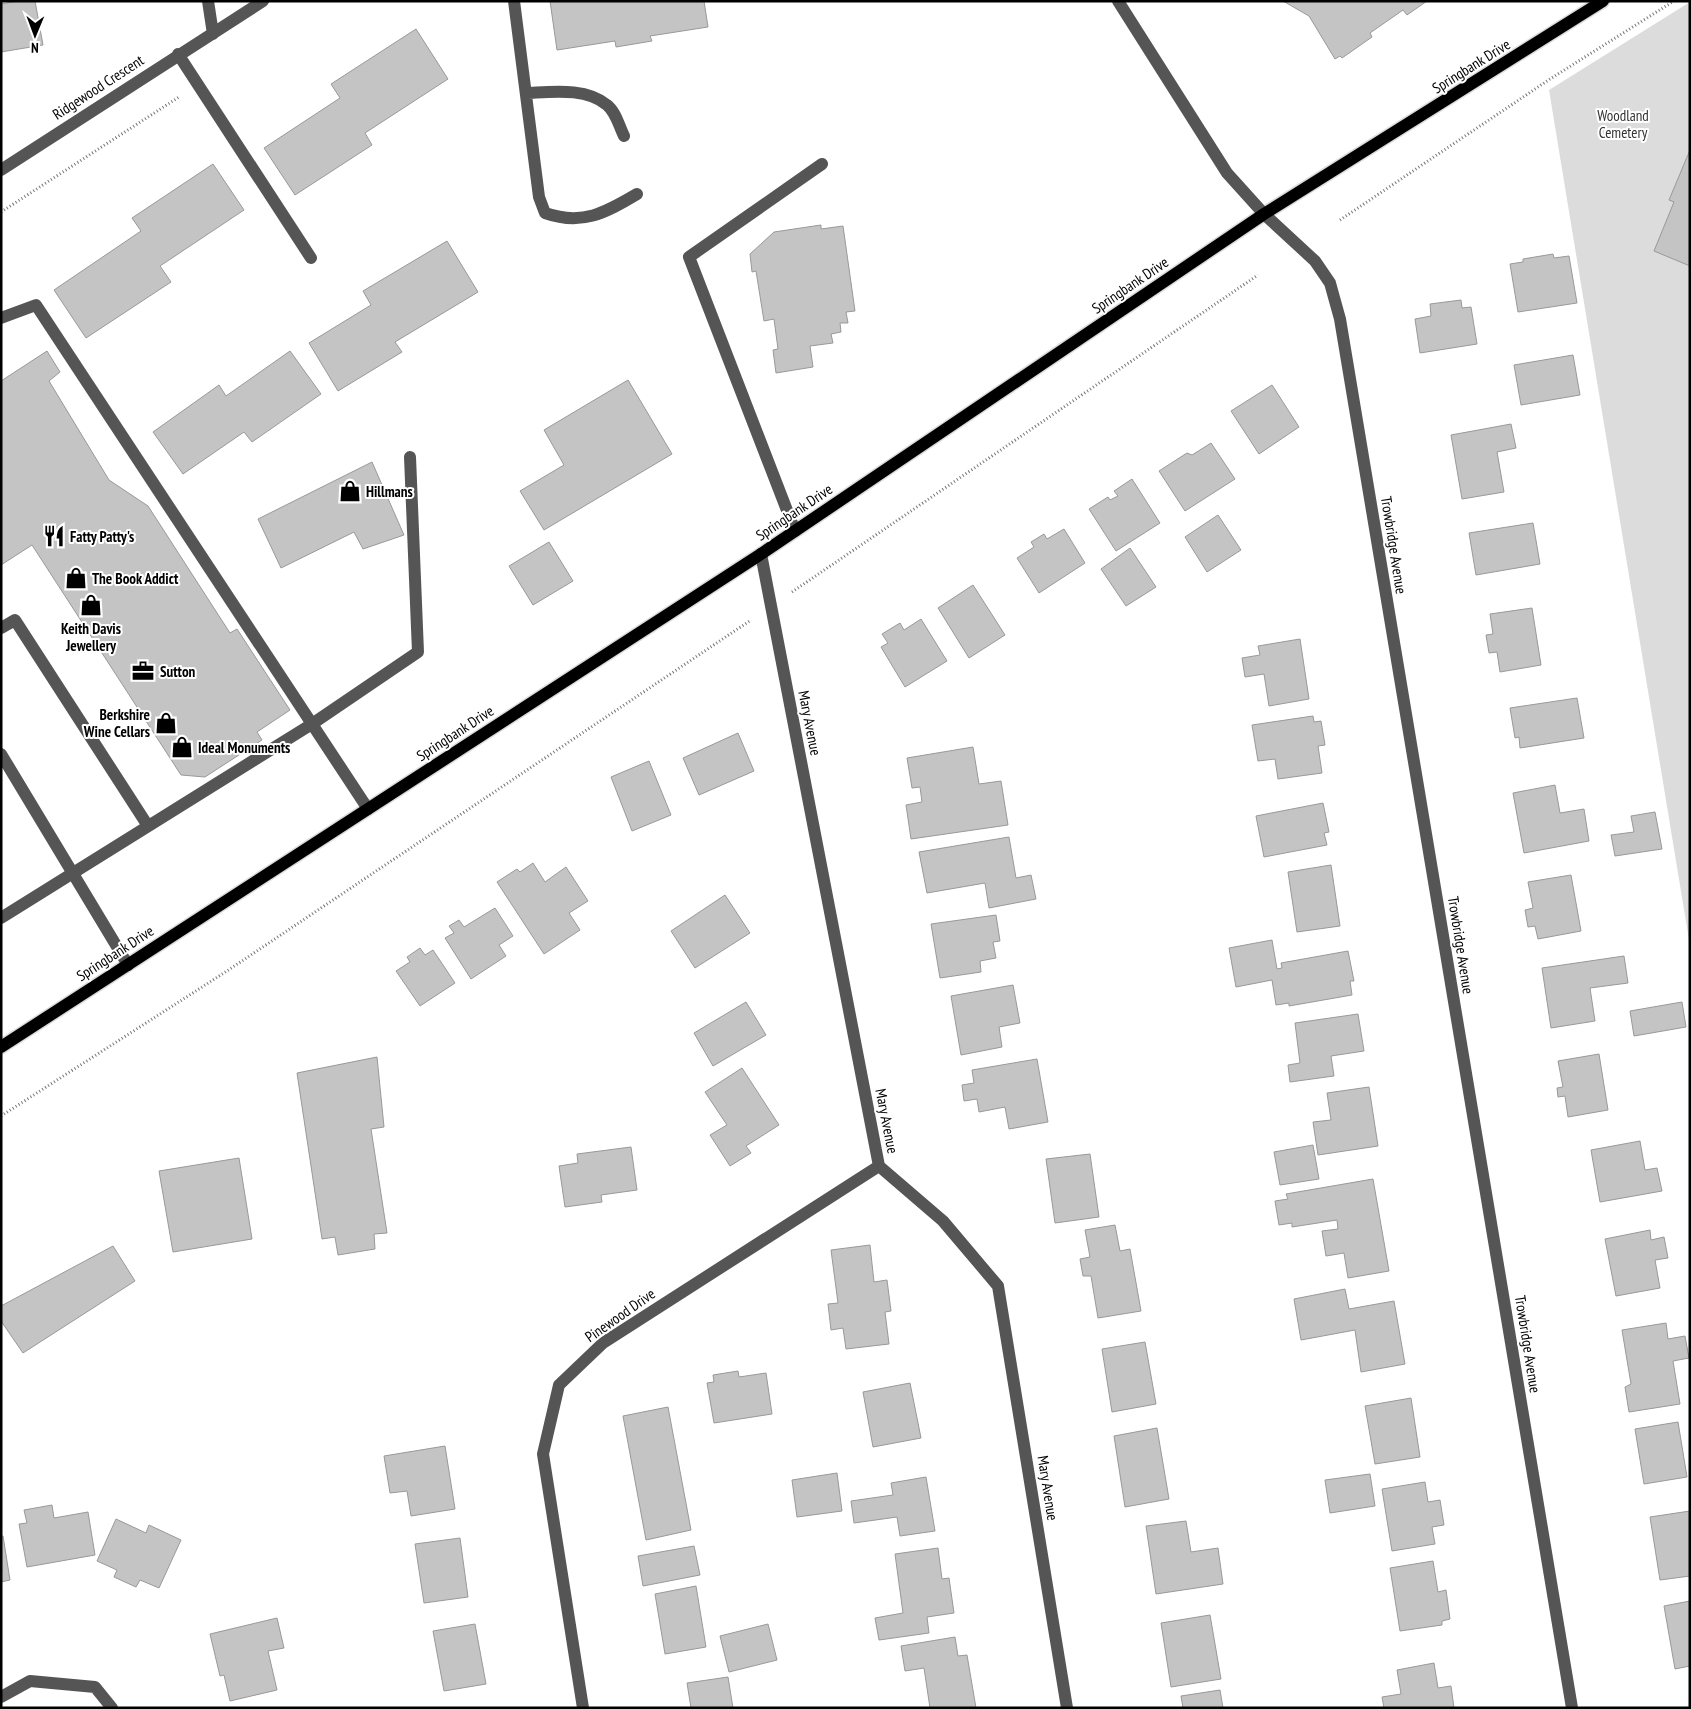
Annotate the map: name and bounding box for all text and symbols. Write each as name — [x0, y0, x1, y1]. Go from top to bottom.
north arrow — [10, 10, 60, 60]
street label: Springbank Drive — [1428, 35, 1514, 97]
text: N — [31, 39, 39, 57]
street label: Ridgewood Crescent — [49, 50, 147, 124]
park label: Woodland Cemetery — [1597, 106, 1649, 142]
street label: Springbank Drive — [1088, 252, 1172, 318]
shop icon: Hillmans — [337, 478, 363, 504]
street label: Springbank Drive — [752, 479, 836, 545]
place label: Hillmans — [366, 482, 413, 501]
street label: Trowbridge Avenue — [1377, 495, 1411, 595]
restaurant icon: Fatty Patty's — [41, 523, 67, 549]
place label: Fatty Patty's — [70, 527, 134, 546]
shop icon: The Book Addict — [63, 565, 89, 591]
place label: The Book Addict — [92, 569, 179, 588]
shop icon: Keith Davis Jewellery — [78, 592, 104, 618]
place label: Keith Davis Jewellery — [61, 619, 121, 655]
office icon: Sutton — [130, 658, 156, 684]
place label: Sutton — [160, 662, 196, 681]
street label: Mary Avenue — [794, 689, 826, 757]
street label: Springbank Drive — [413, 701, 497, 765]
place label: Berkshire Wine Cellars — [83, 705, 150, 741]
shop icon: Berkshire Wine Cellars — [153, 710, 179, 736]
shop icon: Ideal Monuments — [169, 734, 195, 760]
place label: Ideal Monuments — [198, 738, 290, 757]
street label: Trowbridge Avenue — [1444, 895, 1478, 995]
street label: Springbank Drive — [73, 921, 157, 985]
street label: Mary Avenue — [871, 1087, 903, 1155]
street label: Pinewood Drive — [581, 1284, 659, 1346]
street label: Trowbridge Avenue — [1511, 1294, 1545, 1394]
street label: Mary Avenue — [1033, 1454, 1063, 1522]

